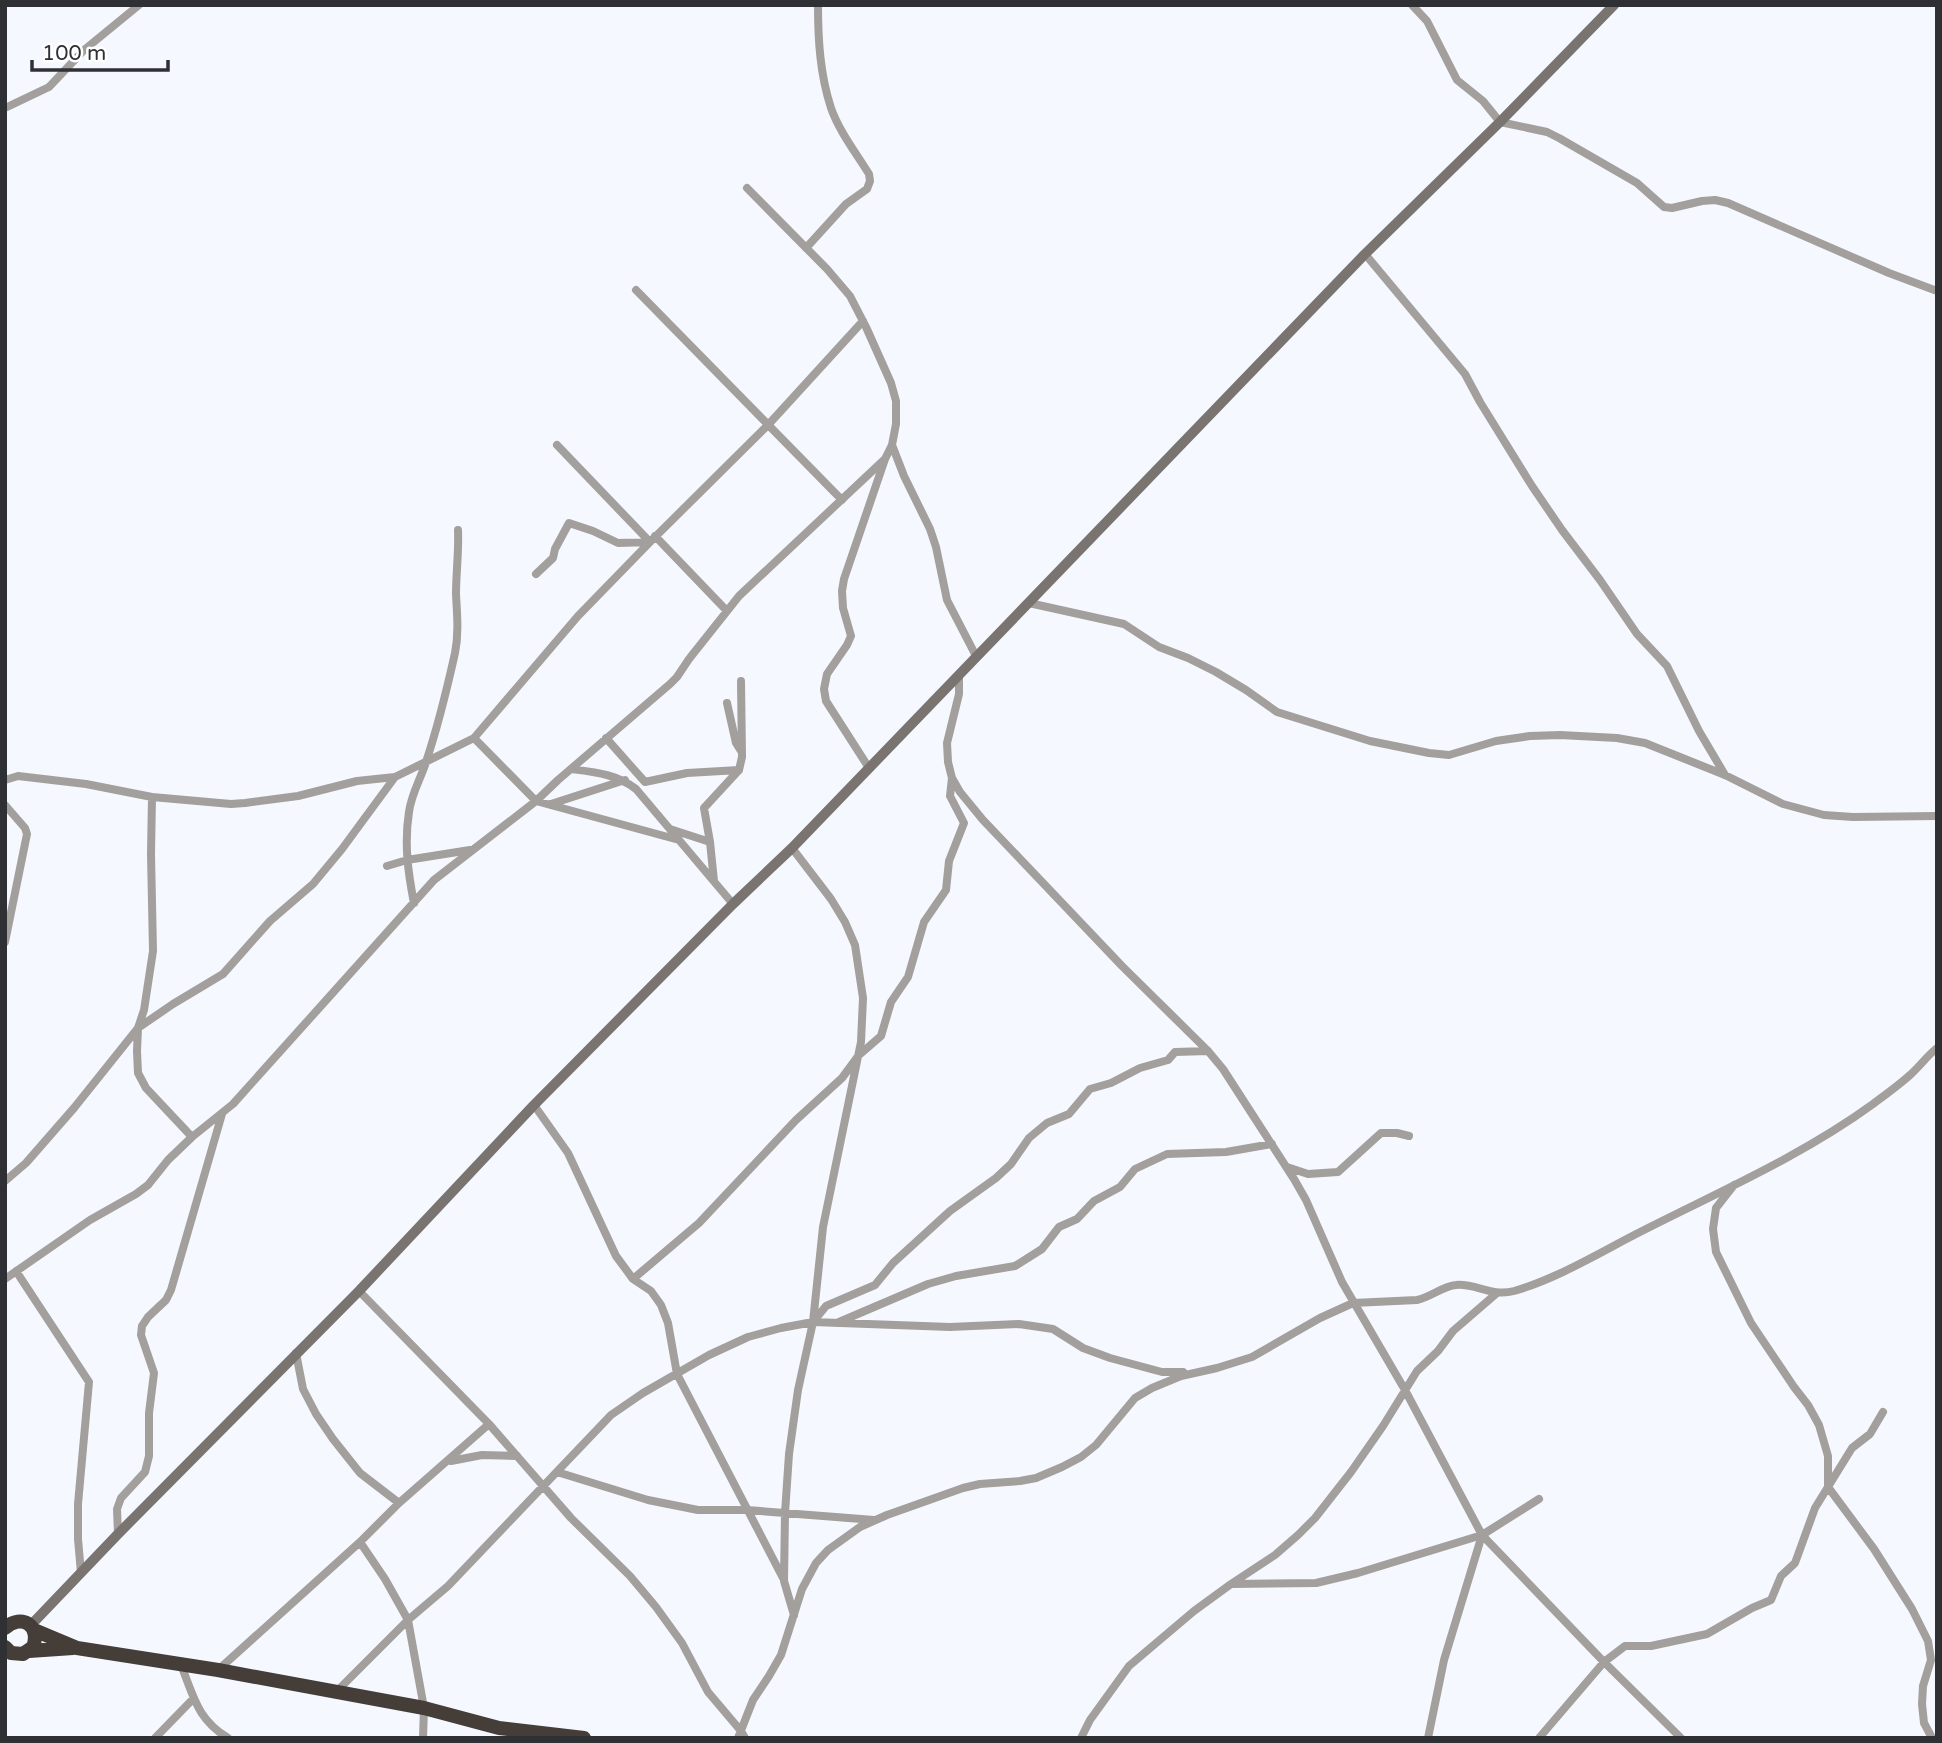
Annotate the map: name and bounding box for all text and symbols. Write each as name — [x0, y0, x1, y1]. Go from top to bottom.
scale bar — [32, 28, 168, 72]
text: 100 m — [42, 41, 106, 66]

